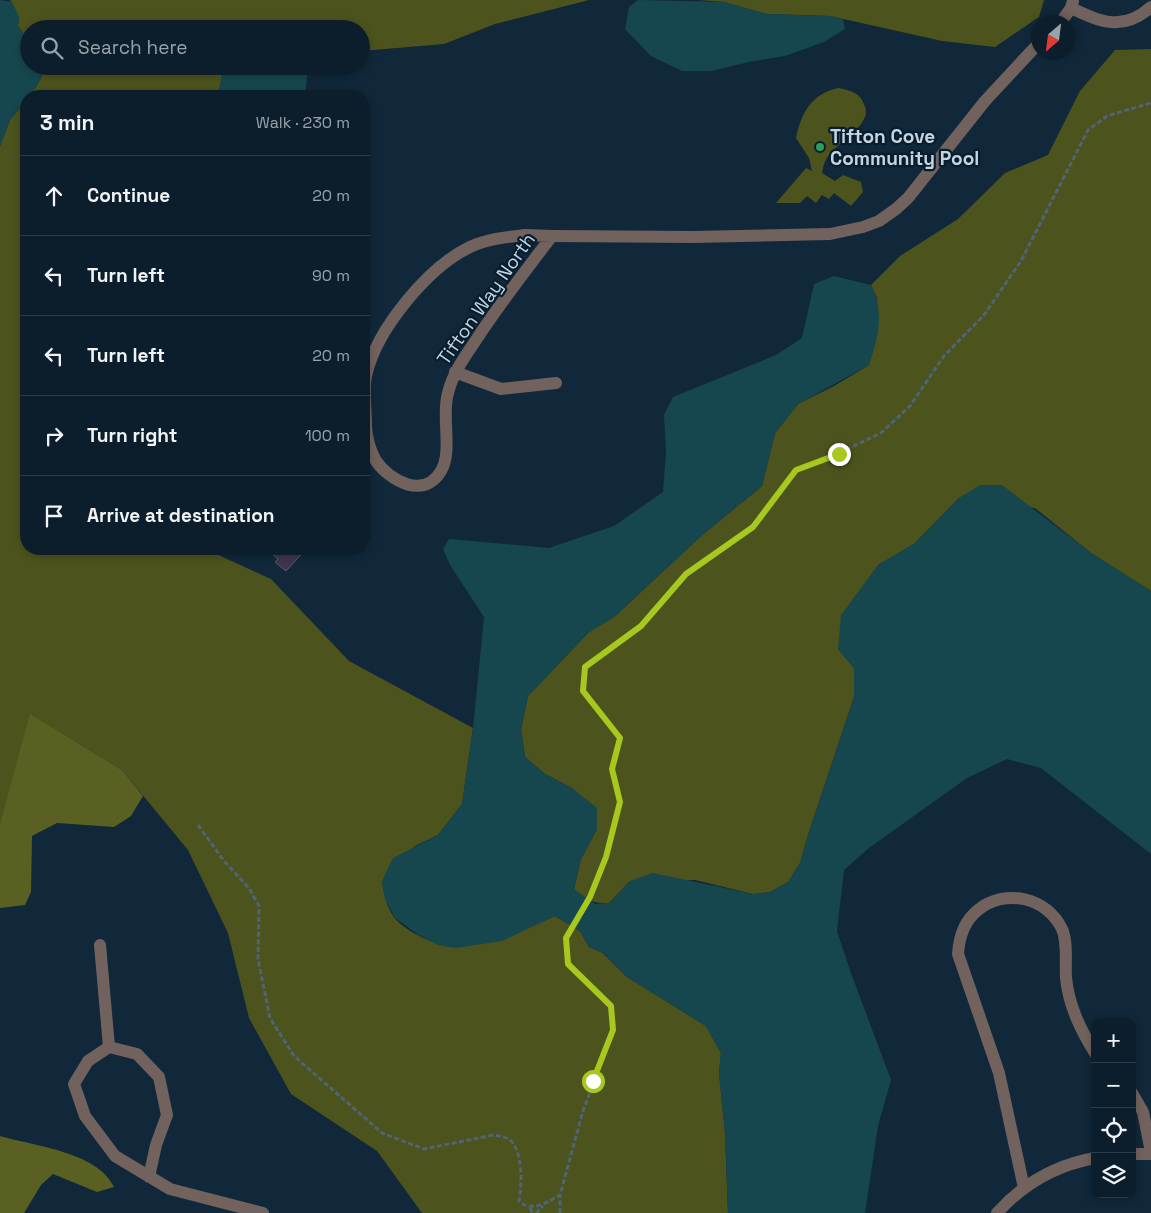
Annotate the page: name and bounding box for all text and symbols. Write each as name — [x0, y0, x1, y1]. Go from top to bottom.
north arrow — [1031, 15, 1076, 60]
search box — [20, 20, 370, 75]
icon: search — [38, 34, 66, 62]
text: Search here — [78, 35, 188, 60]
text: 3 min — [40, 109, 95, 136]
text: Walk · 230 m — [256, 112, 350, 133]
place label: Tifton Cove Community Pool — [830, 124, 979, 171]
marker: Tifton Cove Community Pool — [814, 141, 826, 153]
icon: ahead — [40, 182, 68, 210]
text: Continue — [87, 183, 170, 208]
text: 20 m — [312, 185, 350, 206]
street label: Tifton Way North — [431, 228, 541, 370]
icon: left — [40, 262, 68, 290]
text: Turn left — [87, 263, 165, 288]
text: 90 m — [312, 265, 350, 286]
icon: left — [40, 342, 68, 370]
text: Turn left — [87, 343, 165, 368]
text: 20 m — [312, 345, 350, 366]
icon: right — [40, 422, 68, 450]
text: Turn right — [87, 423, 177, 448]
text: 100 m — [305, 425, 350, 446]
route end — [828, 443, 851, 466]
icon: arrive — [40, 502, 68, 530]
text: Arrive at destination — [87, 503, 275, 528]
map controls — [1091, 1018, 1136, 1198]
button: + — [1091, 1018, 1136, 1063]
button: − — [1091, 1063, 1136, 1108]
route start — [582, 1070, 605, 1093]
button: locate — [1091, 1108, 1136, 1153]
button: layers — [1091, 1153, 1136, 1198]

